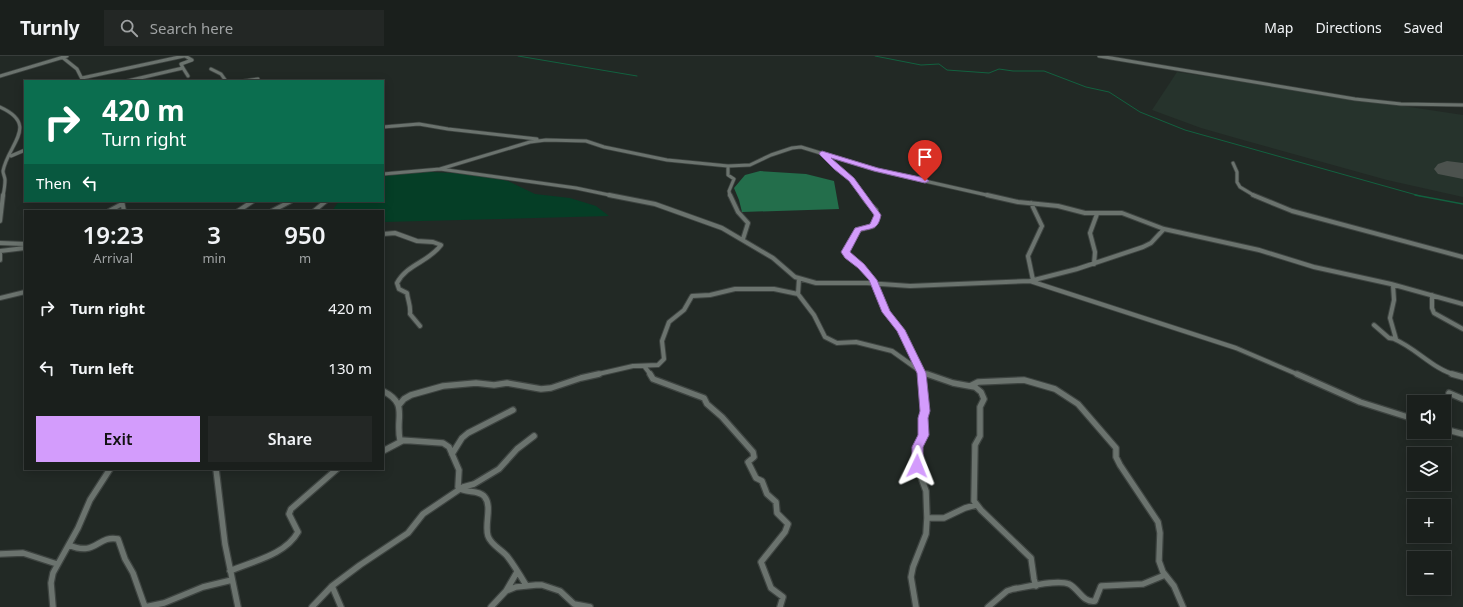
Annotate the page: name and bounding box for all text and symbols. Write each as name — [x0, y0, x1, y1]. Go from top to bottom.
search box — [104, 10, 384, 46]
text: Turnly — [20, 15, 80, 41]
icon: search — [118, 17, 140, 39]
text: Search here — [150, 18, 233, 38]
text: Map — [1264, 18, 1293, 37]
text: Directions — [1315, 18, 1382, 37]
text: Saved — [1404, 18, 1443, 37]
text: 420 m — [102, 91, 185, 129]
icon: right — [36, 96, 88, 148]
text: Turn right — [102, 127, 186, 151]
pin — [908, 140, 942, 181]
icon: arrive — [914, 146, 936, 168]
icon: left — [79, 172, 101, 194]
text: Then — [36, 173, 71, 193]
text: 19:23 — [82, 218, 144, 251]
text: 3 — [207, 218, 221, 251]
text: 950 — [284, 218, 326, 251]
text: Arrival — [93, 249, 133, 267]
text: min — [202, 249, 226, 267]
text: m — [299, 249, 311, 267]
icon: right — [36, 297, 58, 319]
text: Turn right — [70, 298, 145, 318]
text: 420 m — [328, 298, 372, 318]
icon: left — [36, 357, 58, 379]
text: Turn left — [70, 358, 134, 378]
text: 130 m — [328, 358, 372, 378]
map controls — [1407, 395, 1451, 595]
button: sound — [1407, 395, 1451, 439]
button: Exit — [36, 416, 200, 462]
button: Share — [208, 416, 372, 462]
position arrow — [896, 445, 938, 487]
button: layers — [1407, 447, 1451, 491]
button: + — [1407, 499, 1451, 543]
button: − — [1407, 551, 1451, 595]

